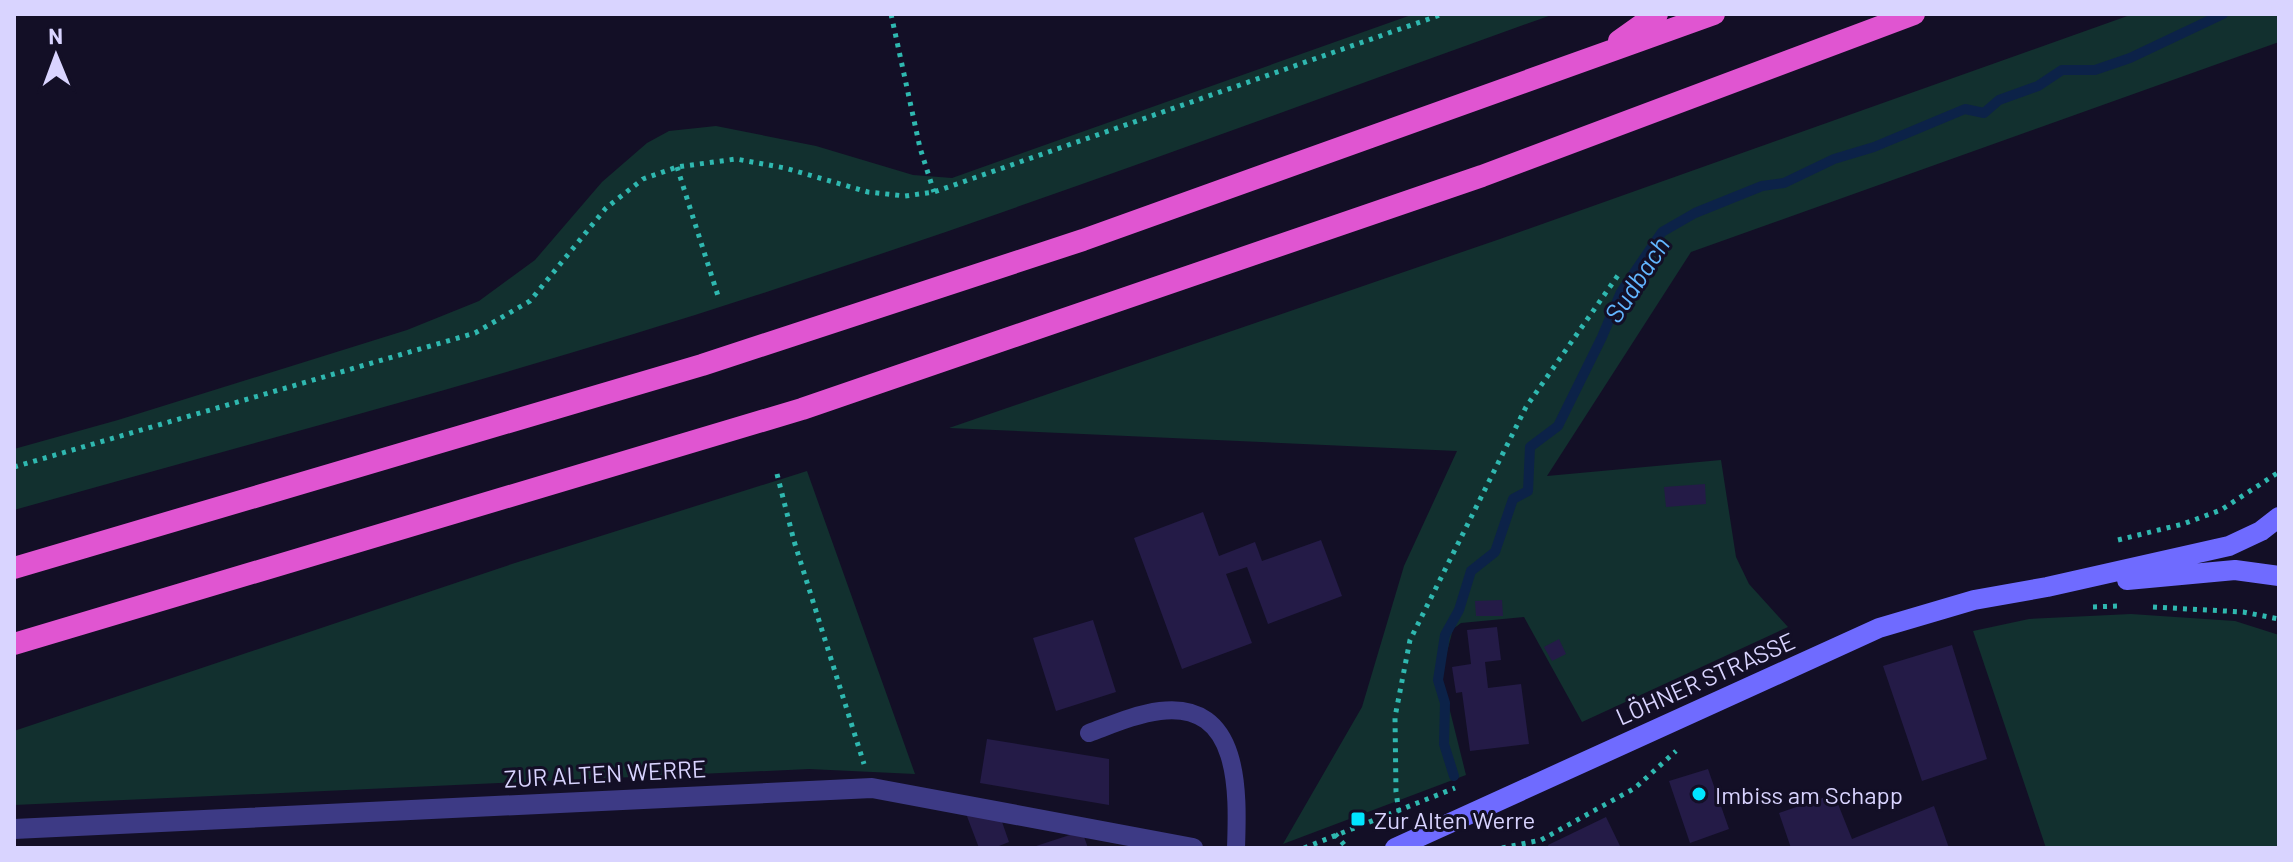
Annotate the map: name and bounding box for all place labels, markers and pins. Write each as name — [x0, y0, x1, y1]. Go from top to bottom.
place label: Imbiss am Schapp — [1715, 780, 1903, 809]
marker: Imbiss am Schapp — [1690, 785, 1708, 803]
place label: Zur Alten Werre — [1374, 805, 1535, 834]
marker: Zur Alten Werre — [1349, 810, 1367, 828]

